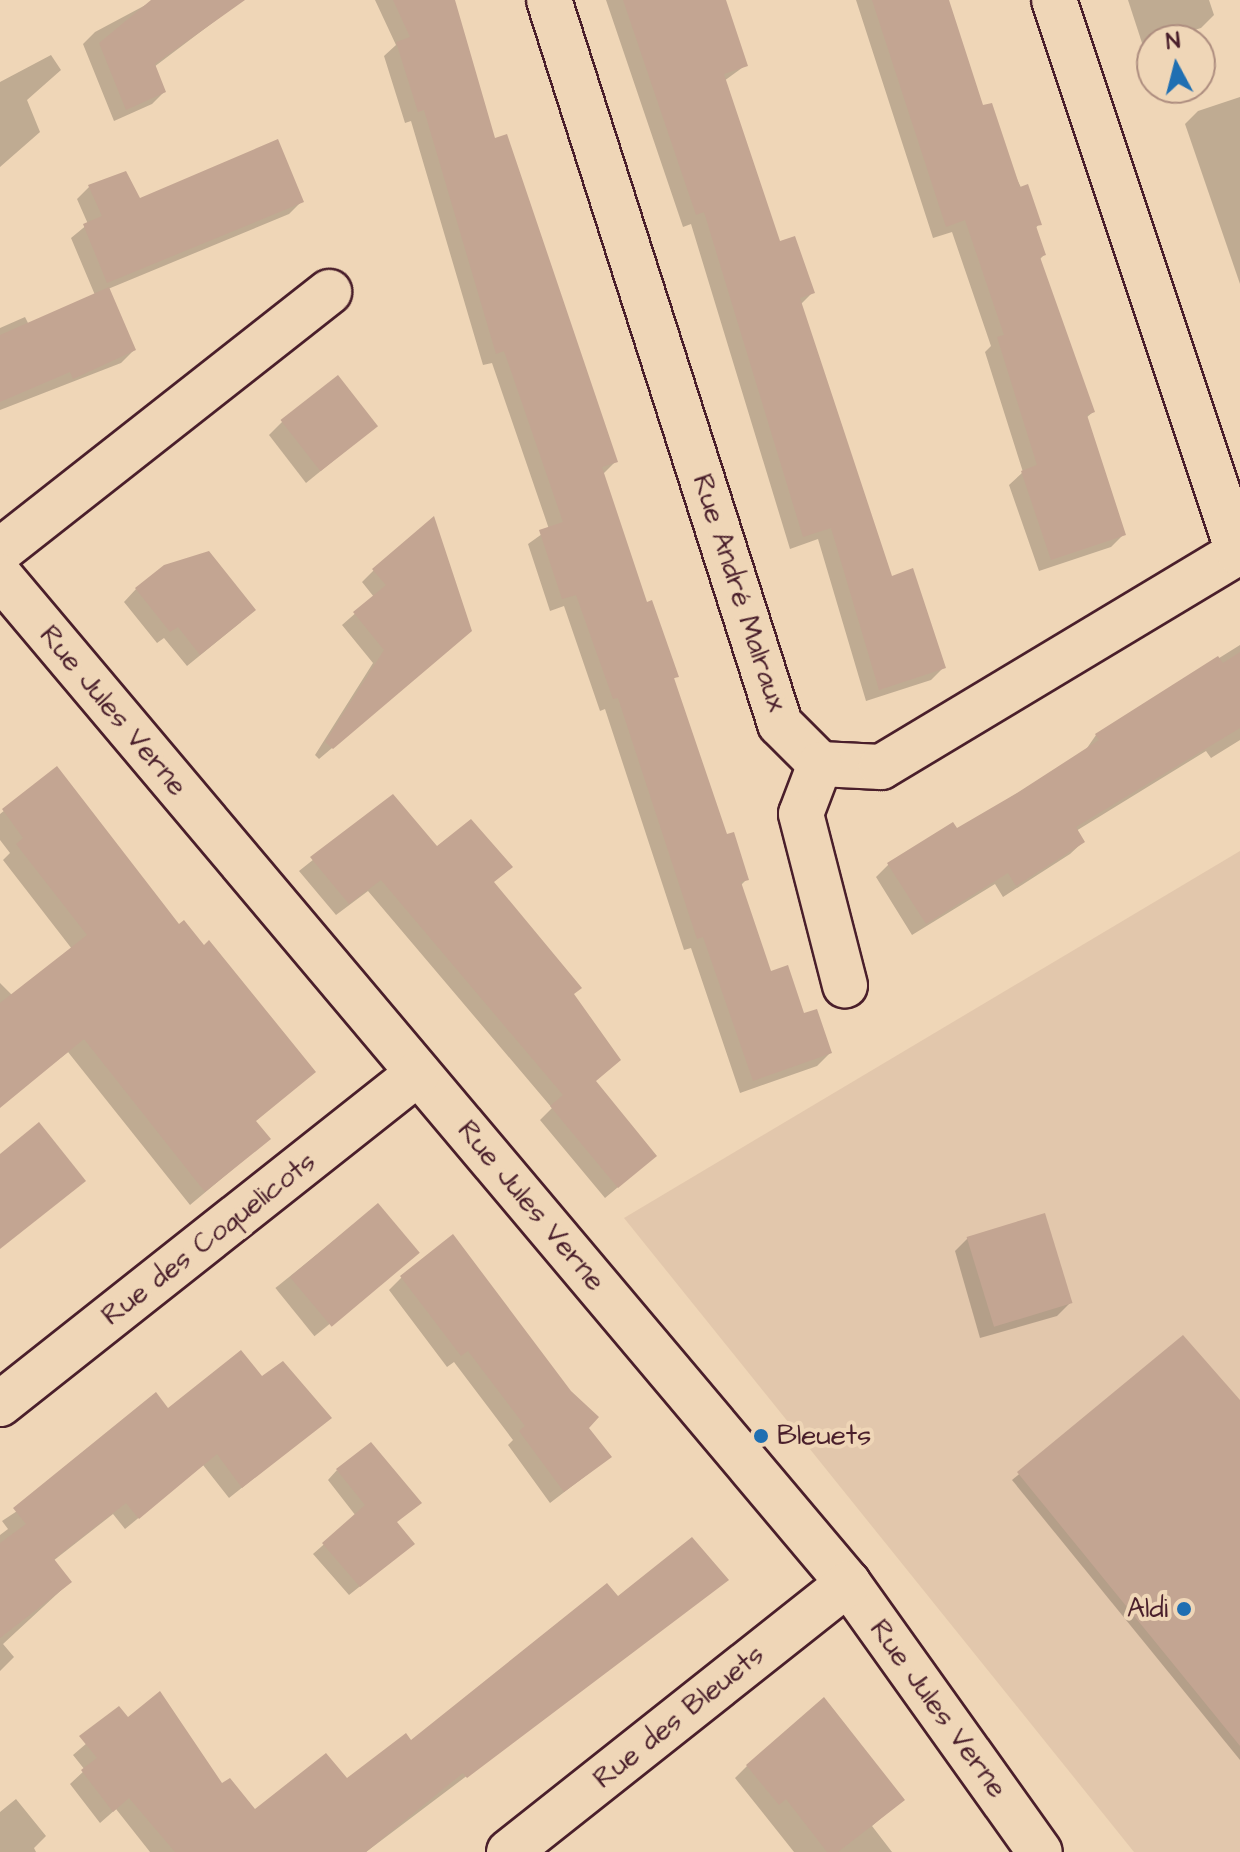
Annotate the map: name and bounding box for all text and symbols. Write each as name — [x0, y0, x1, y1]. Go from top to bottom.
north arrow — [1136, 24, 1216, 104]
text: N — [1165, 25, 1182, 58]
street label: Rue André Malraux — [685, 470, 793, 716]
street label: Rue Jules Verne — [32, 619, 194, 803]
street label: Rue Jules Verne — [450, 1114, 612, 1298]
street label: Rue des Coquelicots — [95, 1145, 323, 1333]
place label: Bleuets — [777, 1419, 871, 1453]
marker: Bleuets — [752, 1427, 770, 1445]
place label: Aldi — [1127, 1592, 1168, 1626]
marker: Aldi — [1175, 1600, 1193, 1618]
street label: Rue Jules Verne — [862, 1613, 1014, 1805]
street label: Rue des Bleuets — [587, 1638, 771, 1796]

